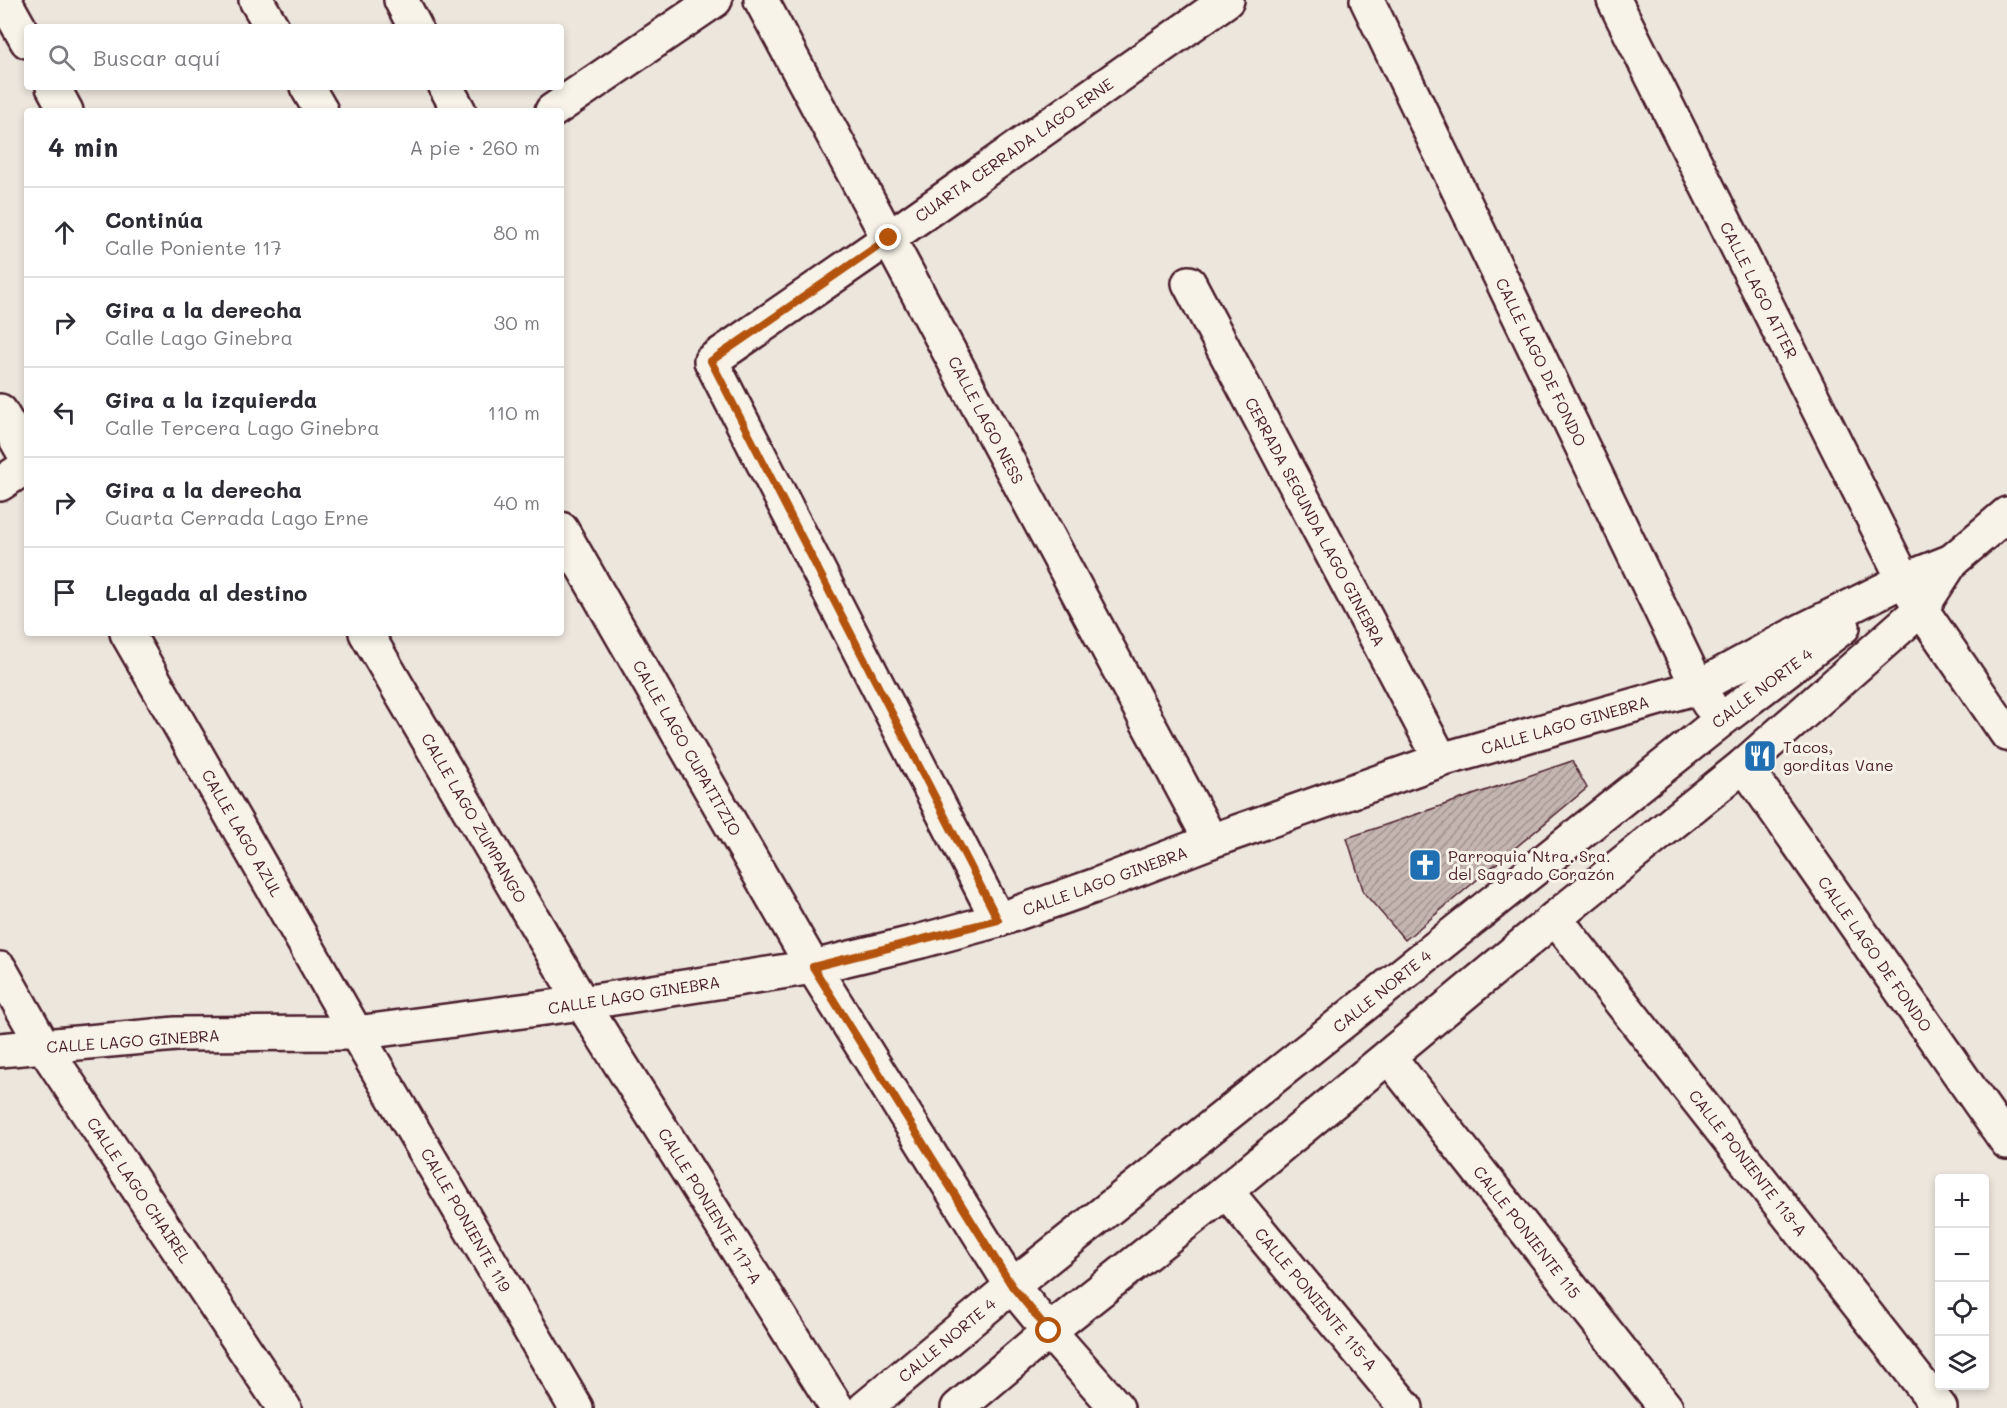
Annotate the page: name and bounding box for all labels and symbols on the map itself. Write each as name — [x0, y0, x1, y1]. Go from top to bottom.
street label: CUARTA CERRADA LAGO ERNE — [910, 73, 1117, 226]
street label: CALLE LAGO ATTER — [1716, 218, 1803, 362]
route end — [875, 224, 901, 250]
street label: CALLE LAGO DE FONDO — [1491, 274, 1591, 450]
street label: CALLE LAGO NESS — [944, 352, 1029, 487]
street label: CERRADA SEGUNDA LAGO GINEBRA — [1241, 394, 1390, 650]
street label: CALLE NORTE 4 — [1707, 642, 1817, 732]
street label: CALLE LAGO CUPATITZIO — [628, 656, 746, 839]
street label: CALLE LAGO GINEBRA — [1478, 690, 1651, 759]
street label: CALLE LAGO ZUMPANGO — [417, 729, 532, 907]
place label: Tacos, gorditas Vane — [1783, 736, 1894, 775]
restaurant icon: Tacos, gorditas Vane — [1742, 738, 1778, 774]
street label: CALLE LAGO AZUL — [197, 765, 288, 901]
street label: CALLE LAGO GINEBRA — [1020, 841, 1190, 920]
place label: Parroquia Ntra. Sra. del Sagrado Corazón — [1448, 845, 1614, 884]
church icon: Parroquia Ntra. Sra. del Sagrado Corazón — [1407, 847, 1443, 883]
street label: CALLE LAGO DE FONDO — [1814, 872, 1937, 1036]
street label: CALLE NORTE 4 — [1328, 944, 1436, 1037]
street label: CALLE LAGO GINEBRA — [546, 971, 721, 1018]
street label: CALLE LAGO GINEBRA — [46, 1024, 220, 1057]
street label: CALLE PONIENTE 113-A — [1685, 1085, 1812, 1240]
street label: CALLE LAGO CHAIREL — [83, 1113, 196, 1267]
street label: CALLE PONIENTE 117-A — [654, 1124, 767, 1288]
street label: CALLE PONIENTE 119 — [417, 1144, 516, 1296]
street label: CALLE PONIENTE 115 — [1469, 1161, 1586, 1302]
street label: CALLE PONIENTE 115-A — [1250, 1223, 1382, 1375]
street label: CALLE NORTE 4 — [894, 1292, 1000, 1387]
route start — [1035, 1317, 1061, 1343]

